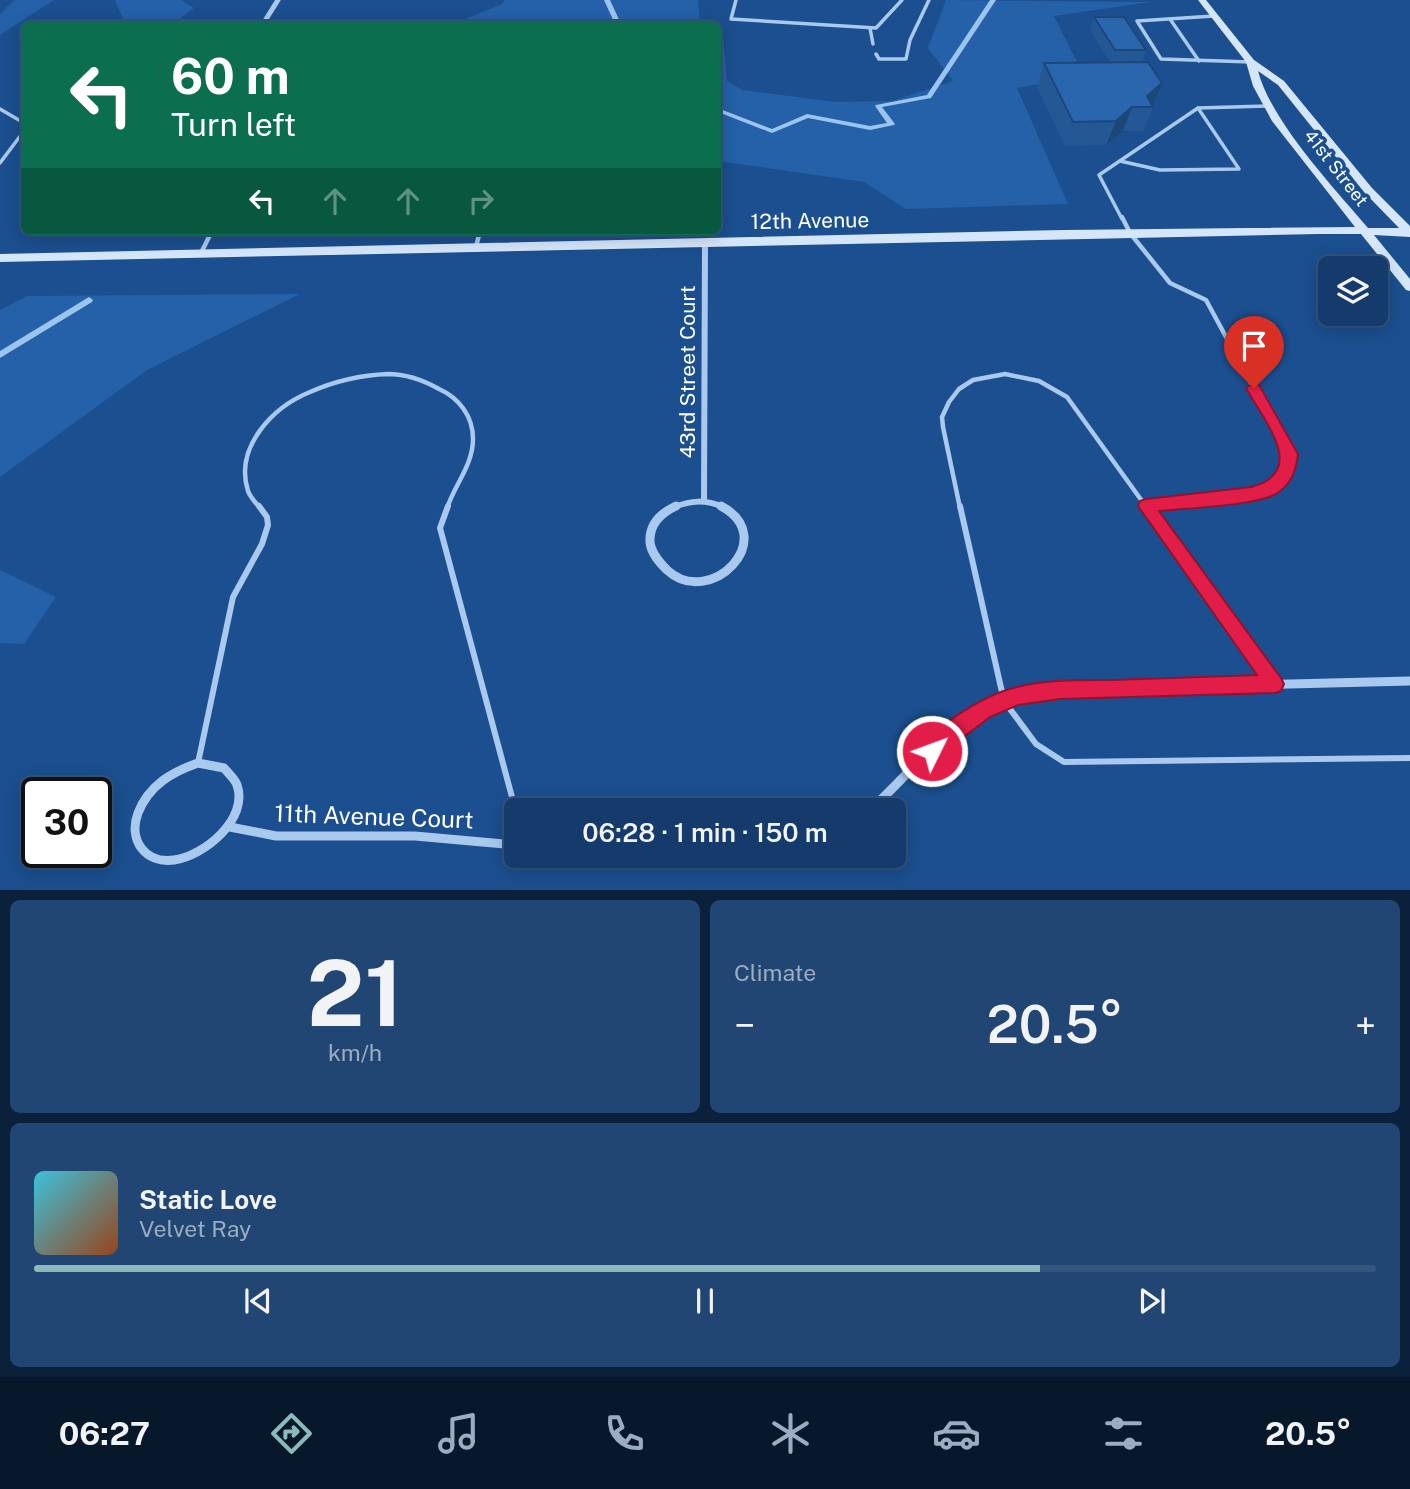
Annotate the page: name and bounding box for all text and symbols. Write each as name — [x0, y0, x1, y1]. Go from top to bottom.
text: 60 m — [171, 47, 290, 105]
icon: left — [56, 49, 147, 140]
text: Turn left — [171, 106, 296, 143]
street label: 41st Street — [1300, 125, 1373, 210]
icon: left — [243, 182, 281, 220]
icon: ahead — [316, 182, 354, 220]
icon: ahead — [389, 182, 427, 220]
icon: right — [462, 182, 500, 220]
street label: 12th Avenue — [750, 207, 869, 234]
map controls — [1318, 256, 1388, 326]
button: layers — [1318, 256, 1388, 326]
street label: 43rd Street Court — [675, 285, 700, 459]
pin — [1224, 316, 1284, 388]
icon: arrive — [1235, 327, 1273, 365]
position arrow — [895, 714, 969, 788]
speed limit sign: 30 — [21, 777, 112, 868]
street label: 11th Avenue Court — [274, 799, 474, 833]
text: 06:28 · 1 min · 150 m — [582, 817, 828, 848]
text: 21 — [307, 940, 403, 1046]
text: Climate — [734, 959, 816, 986]
text: 20.5° — [987, 994, 1123, 1055]
text: − — [734, 1003, 755, 1048]
text: + — [1355, 1003, 1376, 1048]
text: km/h — [328, 1039, 382, 1066]
text: Static Love — [139, 1184, 277, 1215]
text: Velvet Ray — [139, 1215, 251, 1242]
icon: previous — [239, 1282, 277, 1320]
icon: pause — [686, 1282, 724, 1320]
icon: next — [1133, 1282, 1171, 1320]
icon: directions — [267, 1409, 316, 1458]
icon: music — [434, 1409, 483, 1458]
icon: phone — [600, 1409, 649, 1458]
icon: climate — [766, 1409, 815, 1458]
icon: car — [932, 1409, 981, 1458]
icon: filters — [1099, 1409, 1148, 1458]
text: 06:27 — [59, 1415, 150, 1452]
text: 20.5° — [1265, 1415, 1351, 1452]

